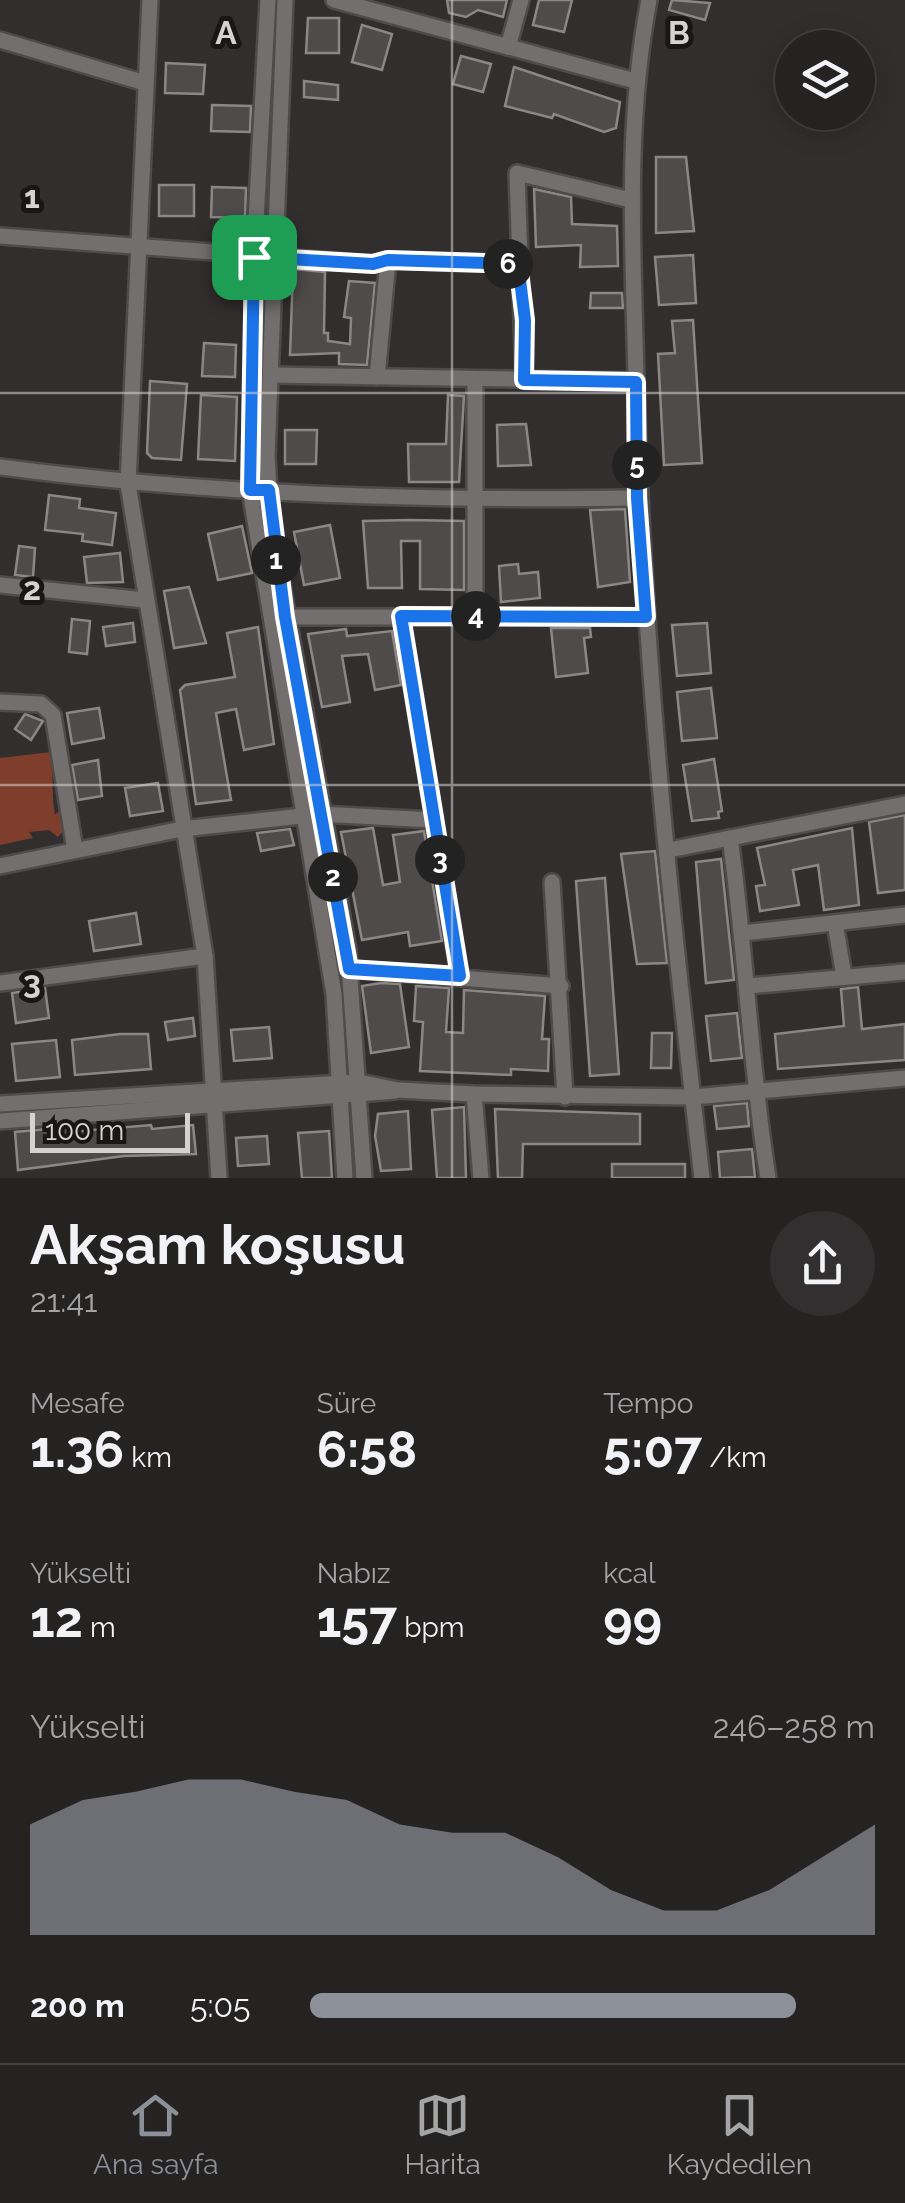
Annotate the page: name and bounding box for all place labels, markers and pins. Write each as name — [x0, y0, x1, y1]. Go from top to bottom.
pin — [212, 215, 297, 300]
pin: 6 — [483, 239, 533, 289]
pin: 5 — [612, 440, 662, 490]
pin: 1 — [251, 535, 301, 585]
pin: 4 — [451, 591, 501, 641]
pin: 3 — [415, 835, 465, 885]
pin: 2 — [308, 852, 358, 902]

